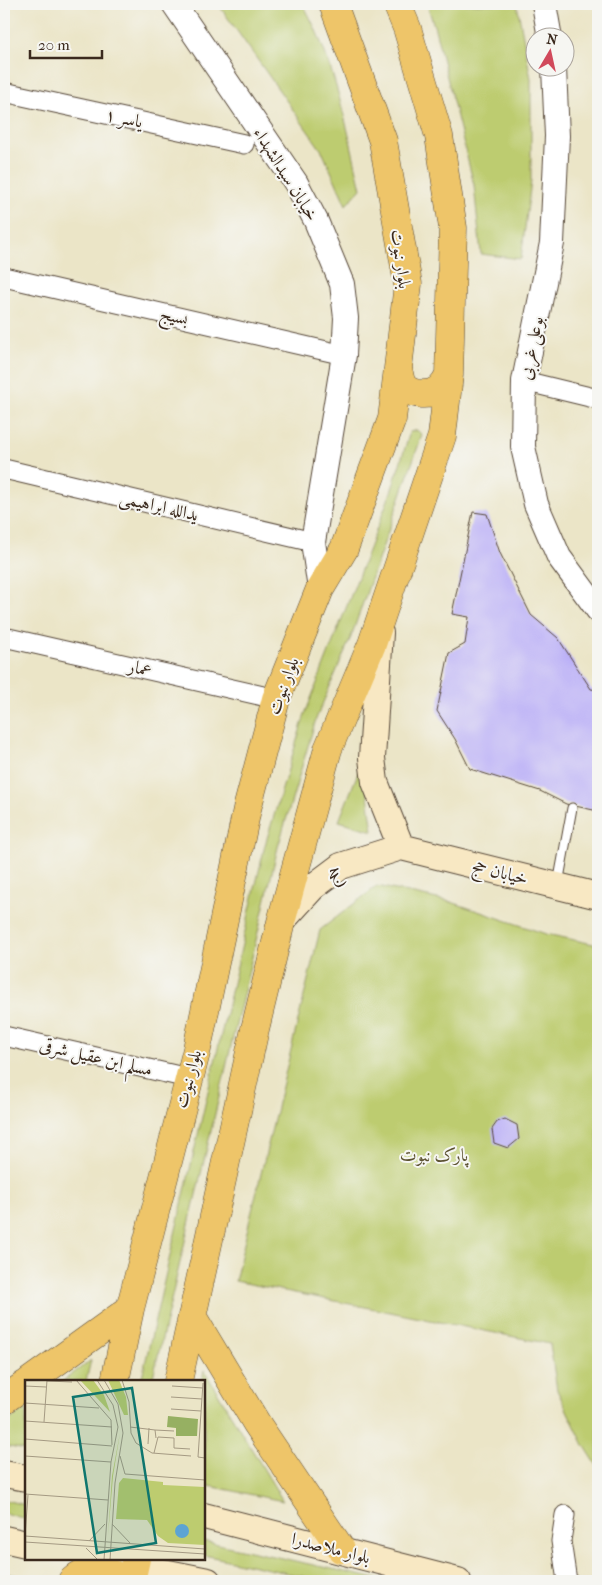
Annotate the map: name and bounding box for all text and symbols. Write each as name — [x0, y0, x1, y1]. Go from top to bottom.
scale bar — [30, 28, 102, 60]
north arrow — [524, 28, 574, 78]
text: N — [545, 30, 559, 49]
text: 20 m — [38, 36, 70, 54]
street label: یاسر ۱ — [103, 104, 146, 134]
street label: خیابان سیدالشهداء — [248, 124, 323, 226]
street label: بلوار نبوت — [386, 228, 415, 290]
street label: بسیج — [156, 303, 190, 335]
street label: بوعلی غربی — [515, 315, 550, 382]
street label: یدالله ابراهیمی — [117, 487, 200, 527]
street label: عمار — [124, 655, 154, 681]
street label: بلوار نبوت — [263, 655, 304, 718]
street label: خیابان حج — [468, 855, 530, 894]
street label: حج — [322, 861, 349, 891]
street label: مسلم ابن عقیل شرقی — [36, 1034, 154, 1087]
street label: بلوار نبوت — [171, 1048, 206, 1111]
park label: پارک نبوت — [400, 1145, 470, 1168]
inset map — [25, 1380, 205, 1560]
street label: بلوار ملاصدرا — [289, 1529, 372, 1568]

